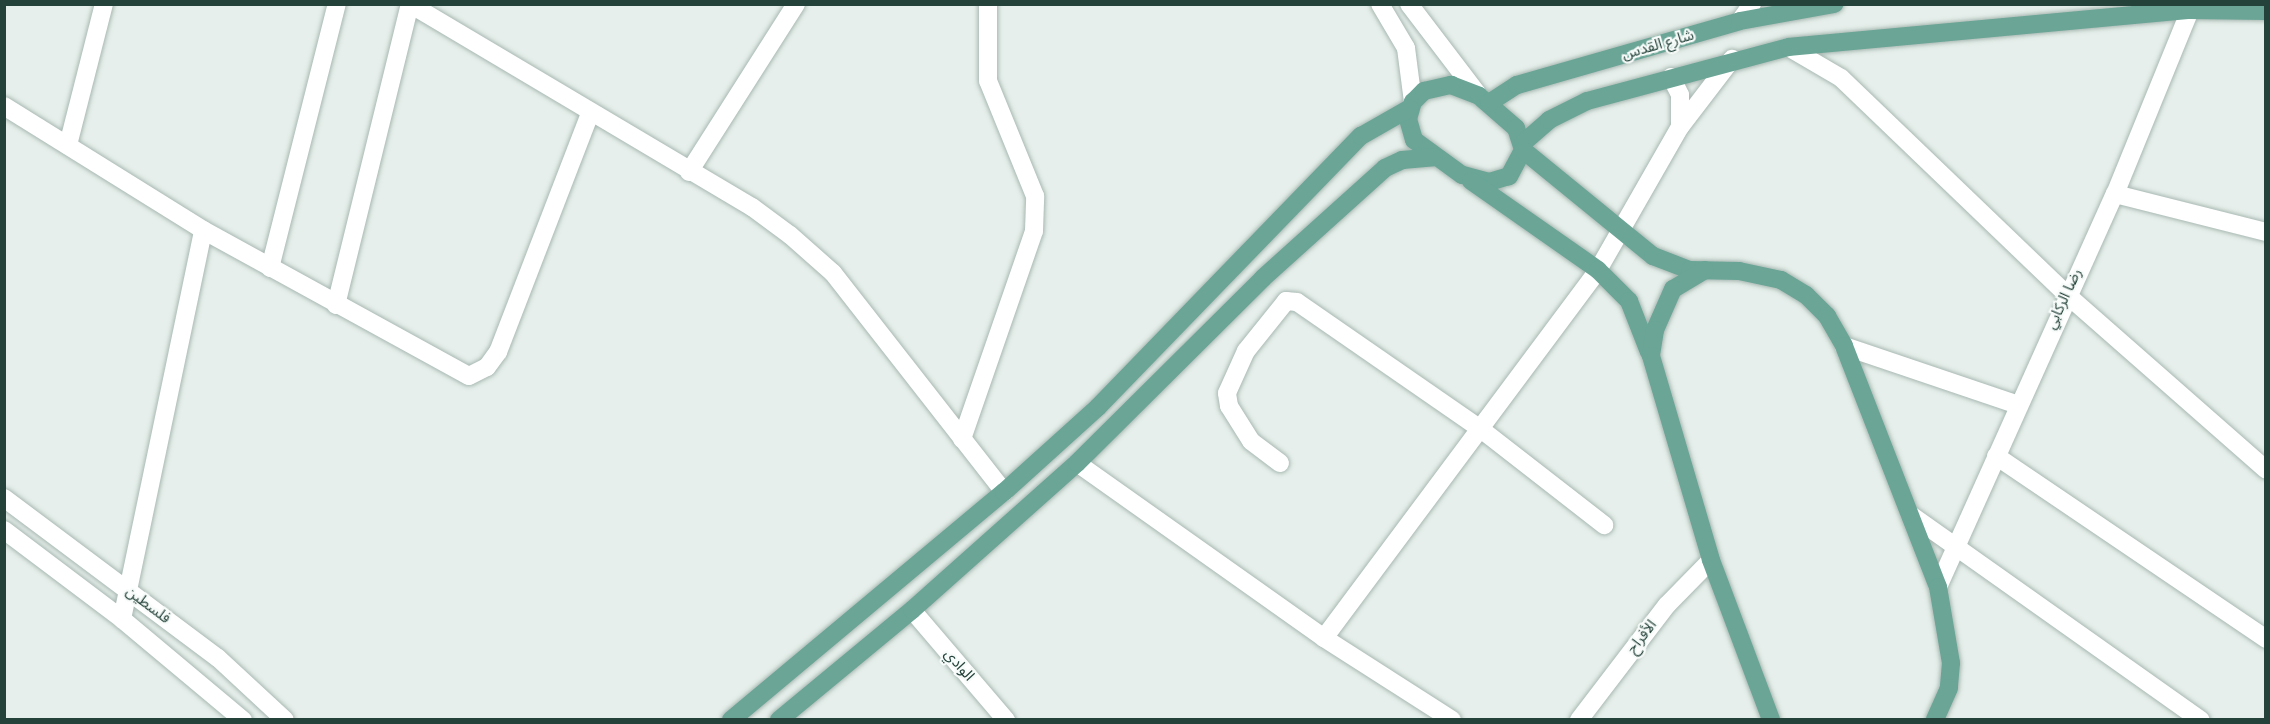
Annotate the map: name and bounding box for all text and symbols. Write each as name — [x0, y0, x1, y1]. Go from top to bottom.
street label: شارع القدس — [1620, 26, 1696, 64]
street label: رضا الركابي — [2042, 266, 2086, 332]
street label: فلسطين — [122, 582, 174, 628]
street label: الأفراح — [1623, 617, 1661, 657]
street label: الوادي — [940, 645, 978, 685]

